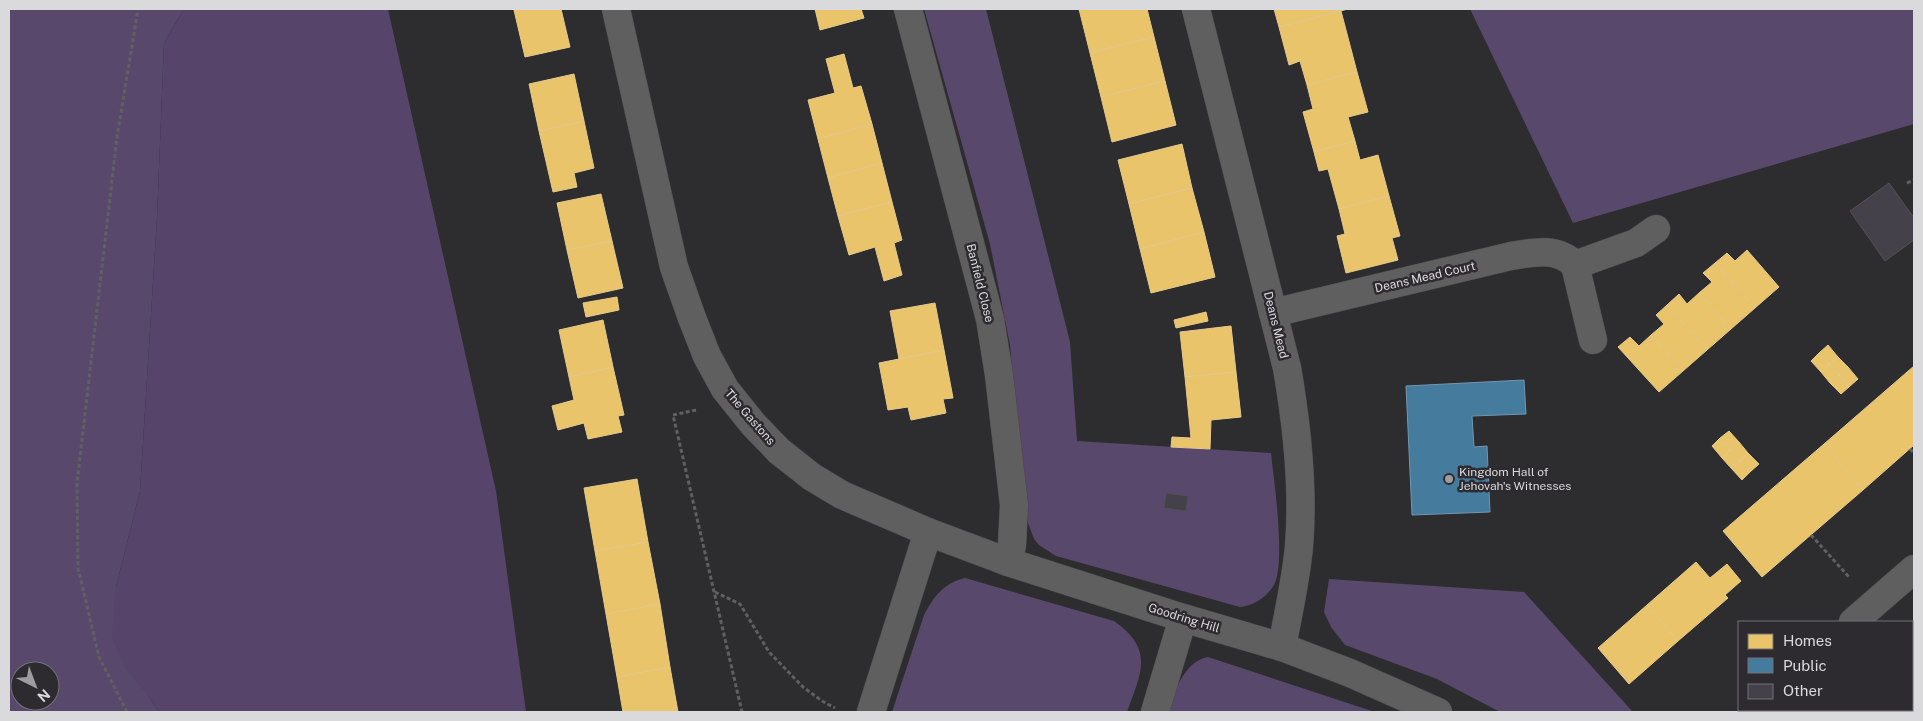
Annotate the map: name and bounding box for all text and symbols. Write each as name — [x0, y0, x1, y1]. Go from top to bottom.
street label: Banfield Close — [963, 242, 997, 324]
street label: Deans Mead Court — [1373, 259, 1477, 295]
street label: Deans Mead — [1261, 290, 1291, 360]
street label: The Gastons — [722, 386, 778, 448]
place label: Kingdom Hall of Jehovah's Witnesses — [1459, 465, 1571, 493]
marker: Kingdom Hall of Jehovah's Witnesses — [1443, 473, 1455, 485]
street label: Goodring Hill — [1147, 600, 1222, 636]
legend — [1738, 621, 1913, 711]
text: Homes — [1783, 632, 1832, 649]
text: Public — [1783, 657, 1827, 674]
north arrow — [10, 661, 60, 711]
text: Other — [1783, 682, 1823, 699]
text: N — [34, 686, 53, 705]

